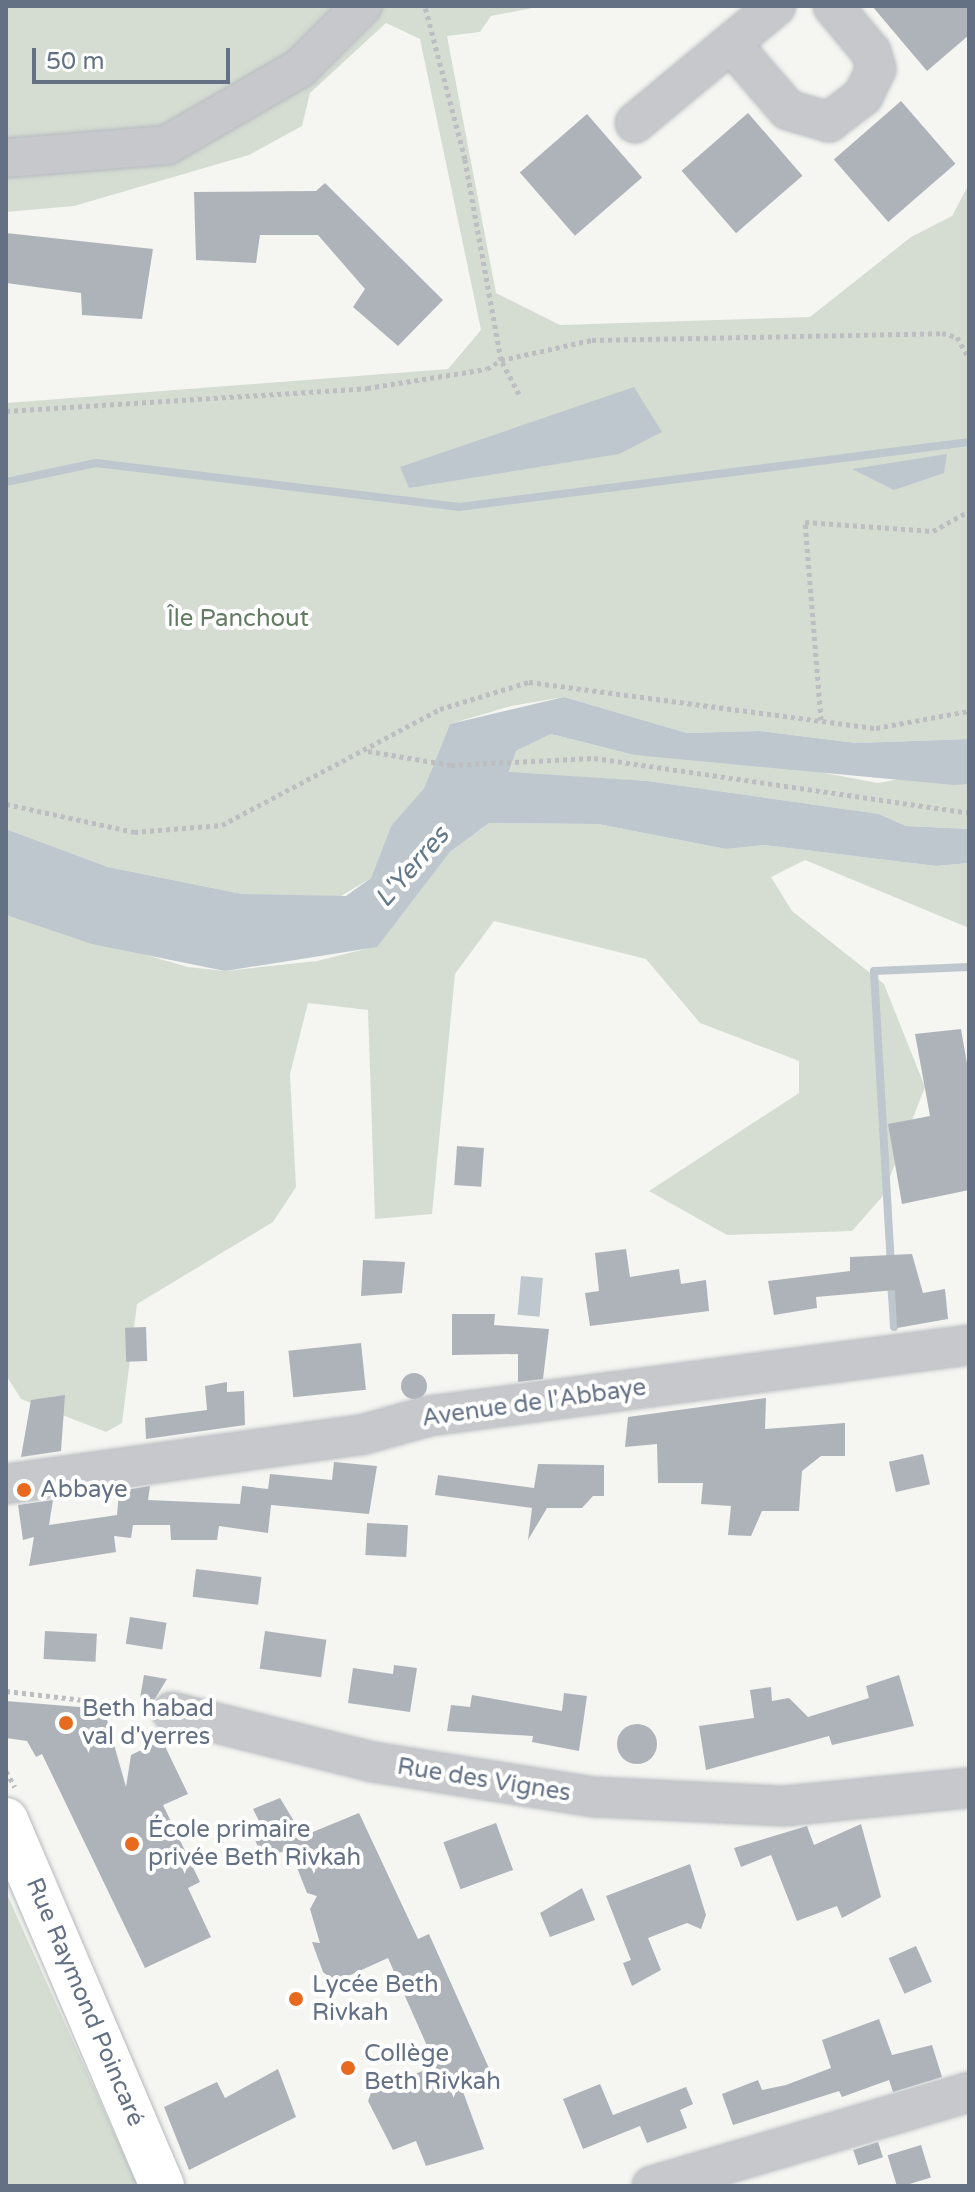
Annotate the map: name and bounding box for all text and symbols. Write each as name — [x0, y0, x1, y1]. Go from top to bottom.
scale bar — [36, 32, 234, 82]
text: 50 m — [46, 47, 104, 76]
park label: Île Panchout — [167, 605, 309, 633]
water label: L'Yerres — [368, 820, 456, 914]
street label: Avenue de l'Abbaye — [420, 1373, 648, 1433]
place label: Abbaye — [40, 1476, 128, 1504]
marker: Abbaye — [15, 1481, 33, 1499]
place label: Beth habad val d'yerres — [82, 1695, 214, 1751]
marker: Beth habad val d'yerres — [57, 1714, 75, 1732]
street label: Rue des Vignes — [395, 1752, 573, 1808]
place label: École primaire privée Beth Rivkah — [148, 1816, 361, 1872]
marker: École primaire privée Beth Rivkah — [123, 1835, 141, 1853]
street label: Rue Raymond Poincaré — [20, 1873, 150, 2131]
place label: Lycée Beth Rivkah — [312, 1971, 439, 2027]
marker: Lycée Beth Rivkah — [287, 1990, 305, 2008]
place label: Collège Beth Rivkah — [364, 2040, 501, 2096]
marker: Collège Beth Rivkah — [339, 2059, 357, 2077]

